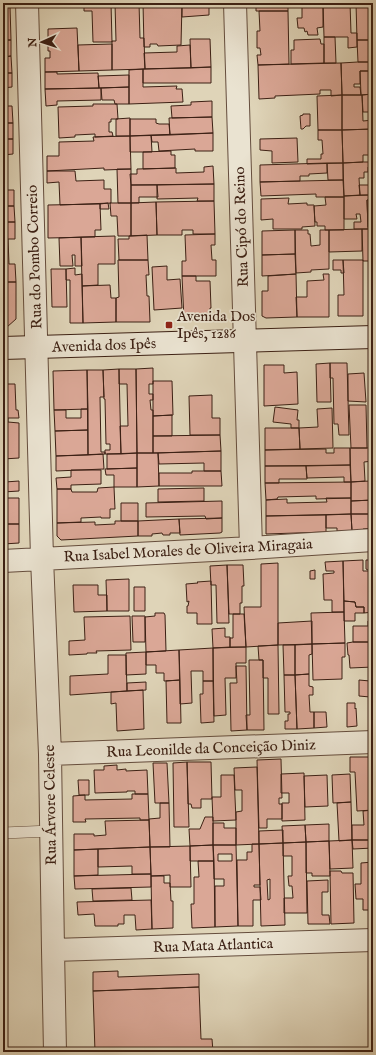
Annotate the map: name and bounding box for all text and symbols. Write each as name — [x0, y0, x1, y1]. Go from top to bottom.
north arrow — [22, 22, 62, 62]
text: N — [26, 37, 40, 49]
street label: Rua Cipó do Reino — [230, 166, 253, 288]
street label: Rua do Pombo Correio — [22, 185, 47, 329]
place label: Avenida Dos Ipês, 1286 — [176, 307, 255, 343]
marker: Avenida Dos Ipês, 1286 — [164, 320, 174, 330]
street label: Avenida dos Ipês — [51, 334, 156, 357]
street label: Rua Isabel Morales de Oliveira Miragaia — [63, 534, 314, 567]
street label: Rua Leonilde da Conceição Diniz — [106, 735, 316, 762]
street label: Rua Árvore Celeste — [40, 744, 61, 865]
street label: Rua Mata Atlantica — [153, 934, 274, 957]

